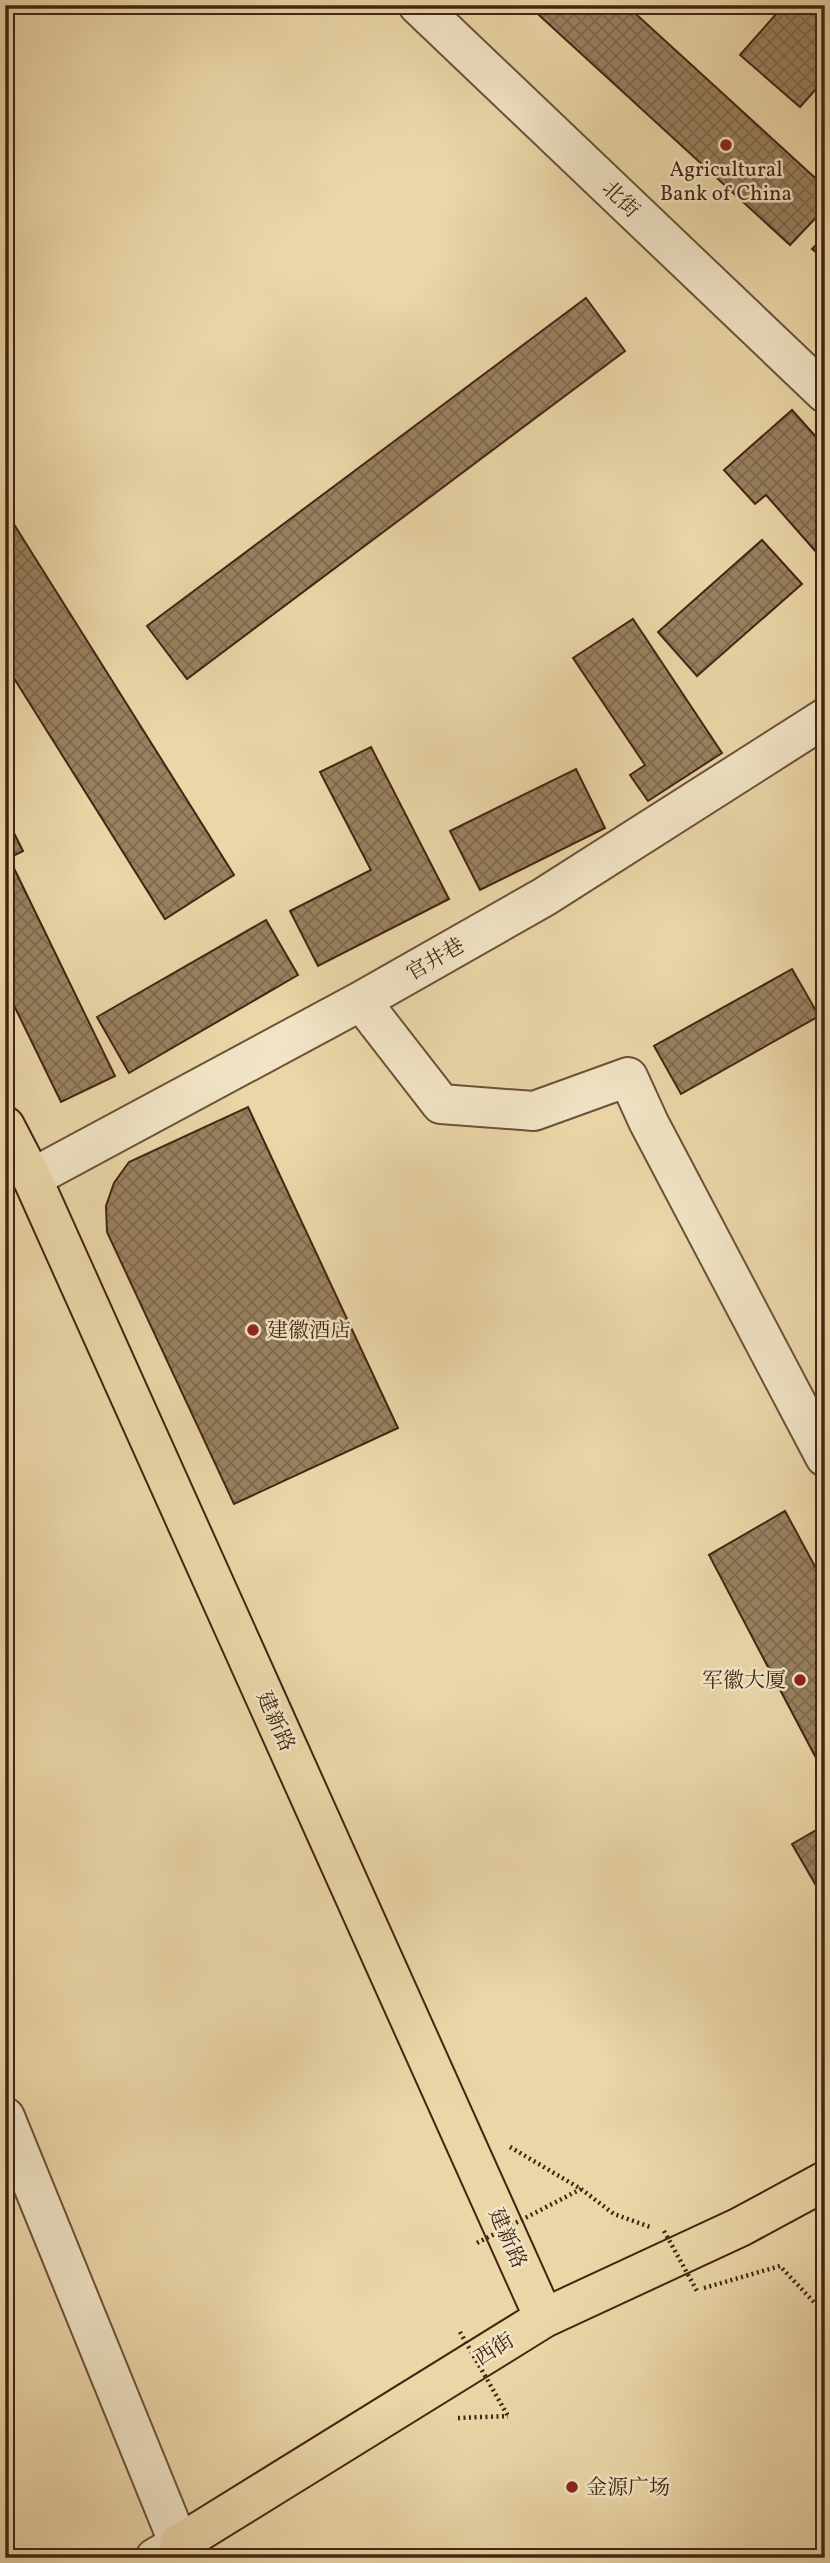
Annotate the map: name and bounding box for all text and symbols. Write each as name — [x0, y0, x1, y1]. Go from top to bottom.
marker: Agricultural Bank of China — [718, 137, 734, 153]
place label: Agricultural Bank of China — [660, 156, 792, 209]
street label: 北街 — [595, 175, 645, 225]
street label: 官井巷 — [401, 932, 470, 989]
place label: 建徽酒店 — [267, 1317, 351, 1346]
marker: 建徽酒店 — [245, 1322, 261, 1338]
place label: 军徽大厦 — [702, 1667, 786, 1696]
marker: 军徽大厦 — [792, 1672, 808, 1688]
street label: 建新路 — [249, 1687, 301, 1756]
street label: 建新路 — [481, 2204, 533, 2273]
street label: 西街 — [469, 2327, 520, 2374]
place label: 金源广场 — [586, 2474, 670, 2503]
marker: 金源广场 — [564, 2479, 580, 2495]

